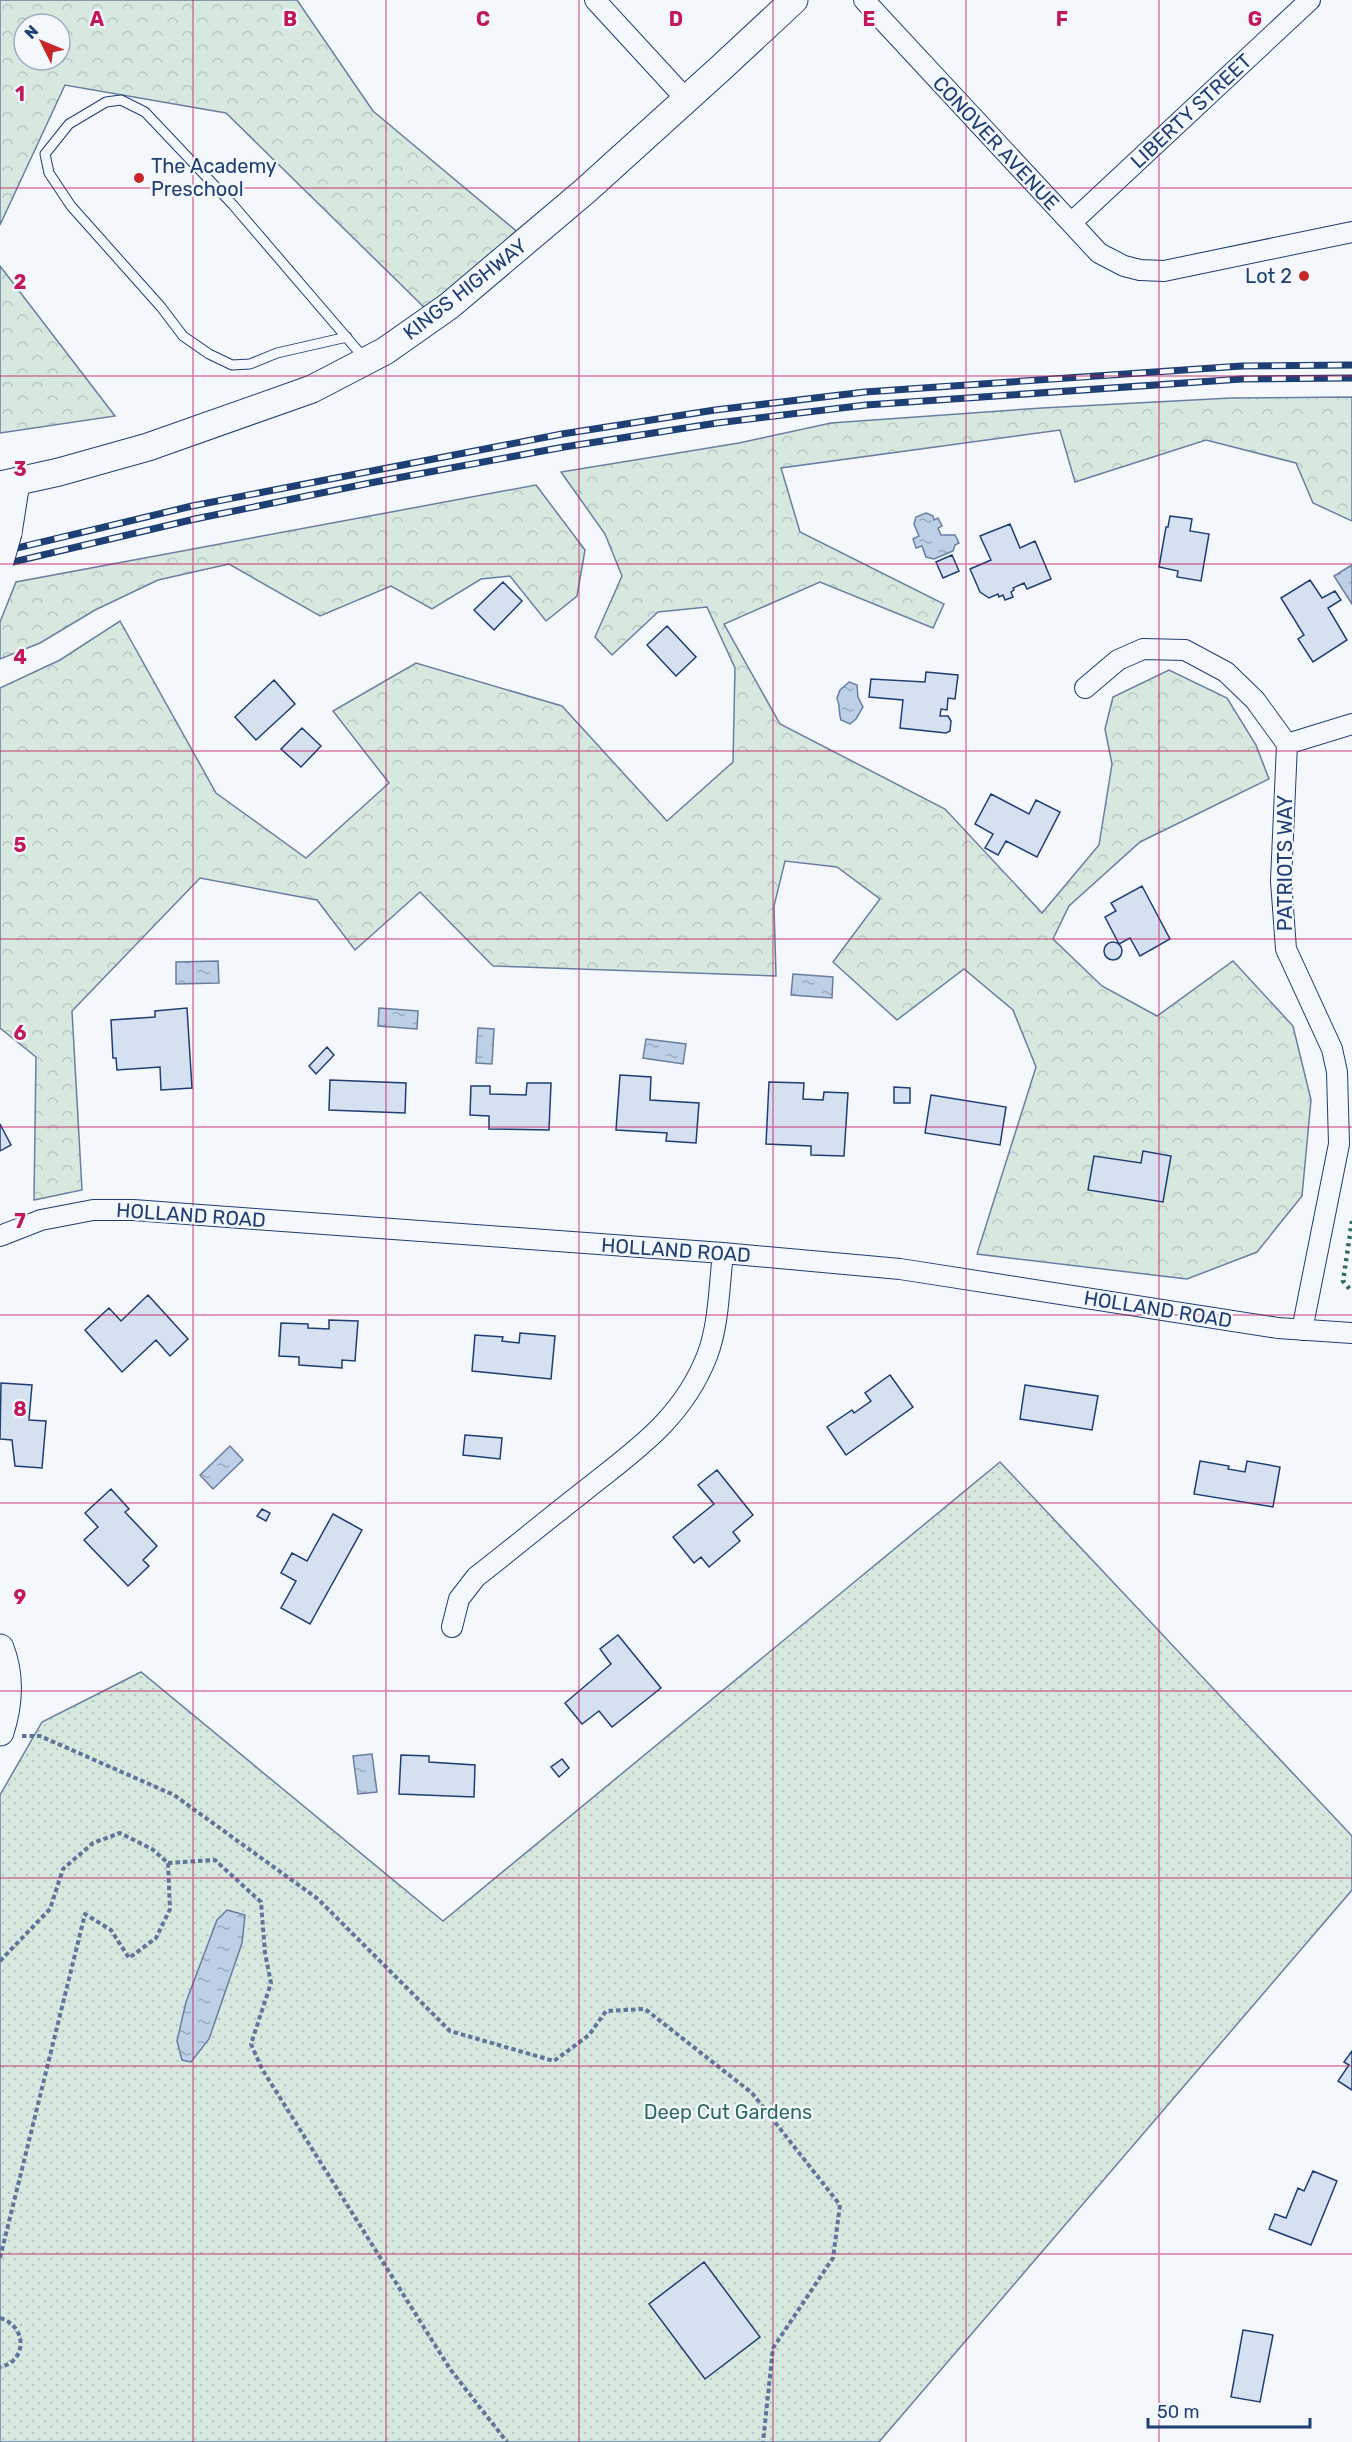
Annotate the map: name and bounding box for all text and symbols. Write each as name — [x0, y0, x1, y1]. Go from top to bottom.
text: A — [90, 7, 105, 31]
text: B — [283, 7, 297, 31]
text: C — [476, 7, 490, 31]
text: D — [669, 7, 683, 31]
text: E — [863, 7, 875, 31]
text: F — [1056, 7, 1068, 31]
text: G — [1248, 7, 1262, 31]
north arrow — [12, 12, 72, 72]
text: N — [21, 21, 42, 43]
street label: LIBERTY STREET — [1125, 48, 1257, 173]
street label: CONOVER AVENUE — [928, 71, 1064, 215]
text: 1 — [15, 82, 25, 106]
place label: The Academy Preschool — [151, 154, 277, 201]
marker: The Academy Preschool — [132, 171, 146, 185]
street label: KINGS HIGHWAY — [398, 233, 532, 345]
place label: Lot 2 — [1245, 264, 1292, 288]
marker: Lot 2 — [1297, 269, 1311, 283]
text: 2 — [14, 270, 27, 294]
text: 3 — [13, 457, 27, 481]
text: 4 — [13, 645, 27, 669]
street label: PATRIOTS WAY — [1273, 795, 1297, 931]
text: 5 — [14, 833, 27, 857]
text: 6 — [13, 1021, 27, 1045]
street label: HOLLAND ROAD — [115, 1198, 267, 1232]
text: 7 — [14, 1209, 26, 1233]
street label: HOLLAND ROAD — [600, 1233, 752, 1267]
street label: HOLLAND ROAD — [1082, 1285, 1234, 1333]
text: 8 — [13, 1397, 27, 1421]
text: 9 — [14, 1585, 27, 1609]
park label: Deep Cut Gardens — [644, 2100, 812, 2124]
scale bar — [1148, 2391, 1310, 2429]
text: 50 m — [1157, 2401, 1200, 2423]

